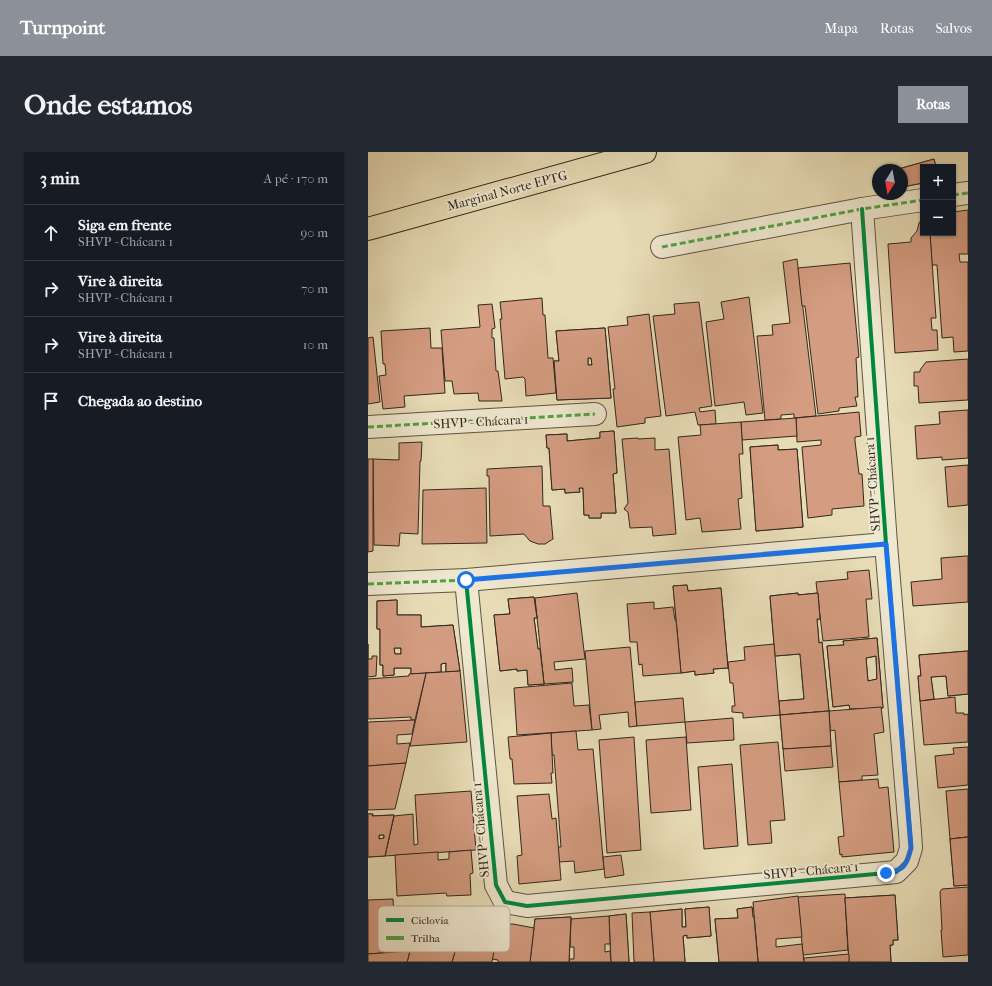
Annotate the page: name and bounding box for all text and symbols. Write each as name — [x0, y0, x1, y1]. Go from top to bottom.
text: Turnpoint — [20, 17, 105, 39]
text: Mapa — [825, 20, 858, 37]
text: Rotas — [880, 20, 914, 37]
text: Salvos — [936, 20, 972, 37]
button: Rotas — [898, 86, 968, 123]
text: Onde estamos — [24, 88, 192, 121]
north arrow — [872, 164, 908, 200]
map controls — [920, 164, 956, 236]
button: + — [920, 164, 956, 200]
street label: Marginal Norte EPTG — [445, 167, 569, 214]
text: 3 min — [40, 168, 80, 188]
text: A pé · 170 m — [263, 171, 328, 186]
button: − — [920, 200, 956, 236]
text: Siga em frente — [78, 216, 171, 234]
icon: ahead — [40, 222, 62, 244]
text: 90 m — [300, 225, 328, 240]
text: SHVP - Chácara 1 — [78, 234, 173, 249]
text: Vire à direita — [78, 272, 162, 290]
icon: right — [40, 278, 62, 300]
text: 70 m — [301, 281, 328, 296]
text: SHVP - Chácara 1 — [78, 290, 173, 305]
text: Vire à direita — [78, 328, 162, 346]
icon: right — [40, 334, 62, 356]
text: 10 m — [303, 337, 328, 352]
text: SHVP - Chácara 1 — [78, 346, 173, 361]
icon: arrive — [40, 390, 62, 412]
text: Chegada ao destino — [78, 392, 202, 410]
street label: SHVP - Chácara 1 — [433, 412, 529, 431]
street label: SHVP - Chácara 1 — [862, 436, 883, 532]
route start — [457, 571, 475, 589]
street label: SHVP - Chácara 1 — [469, 782, 492, 878]
street label: SHVP - Chácara 1 — [763, 859, 859, 882]
route end — [877, 864, 895, 882]
legend — [378, 906, 510, 952]
text: Ciclovia — [411, 914, 449, 927]
text: Trilha — [411, 932, 441, 945]

